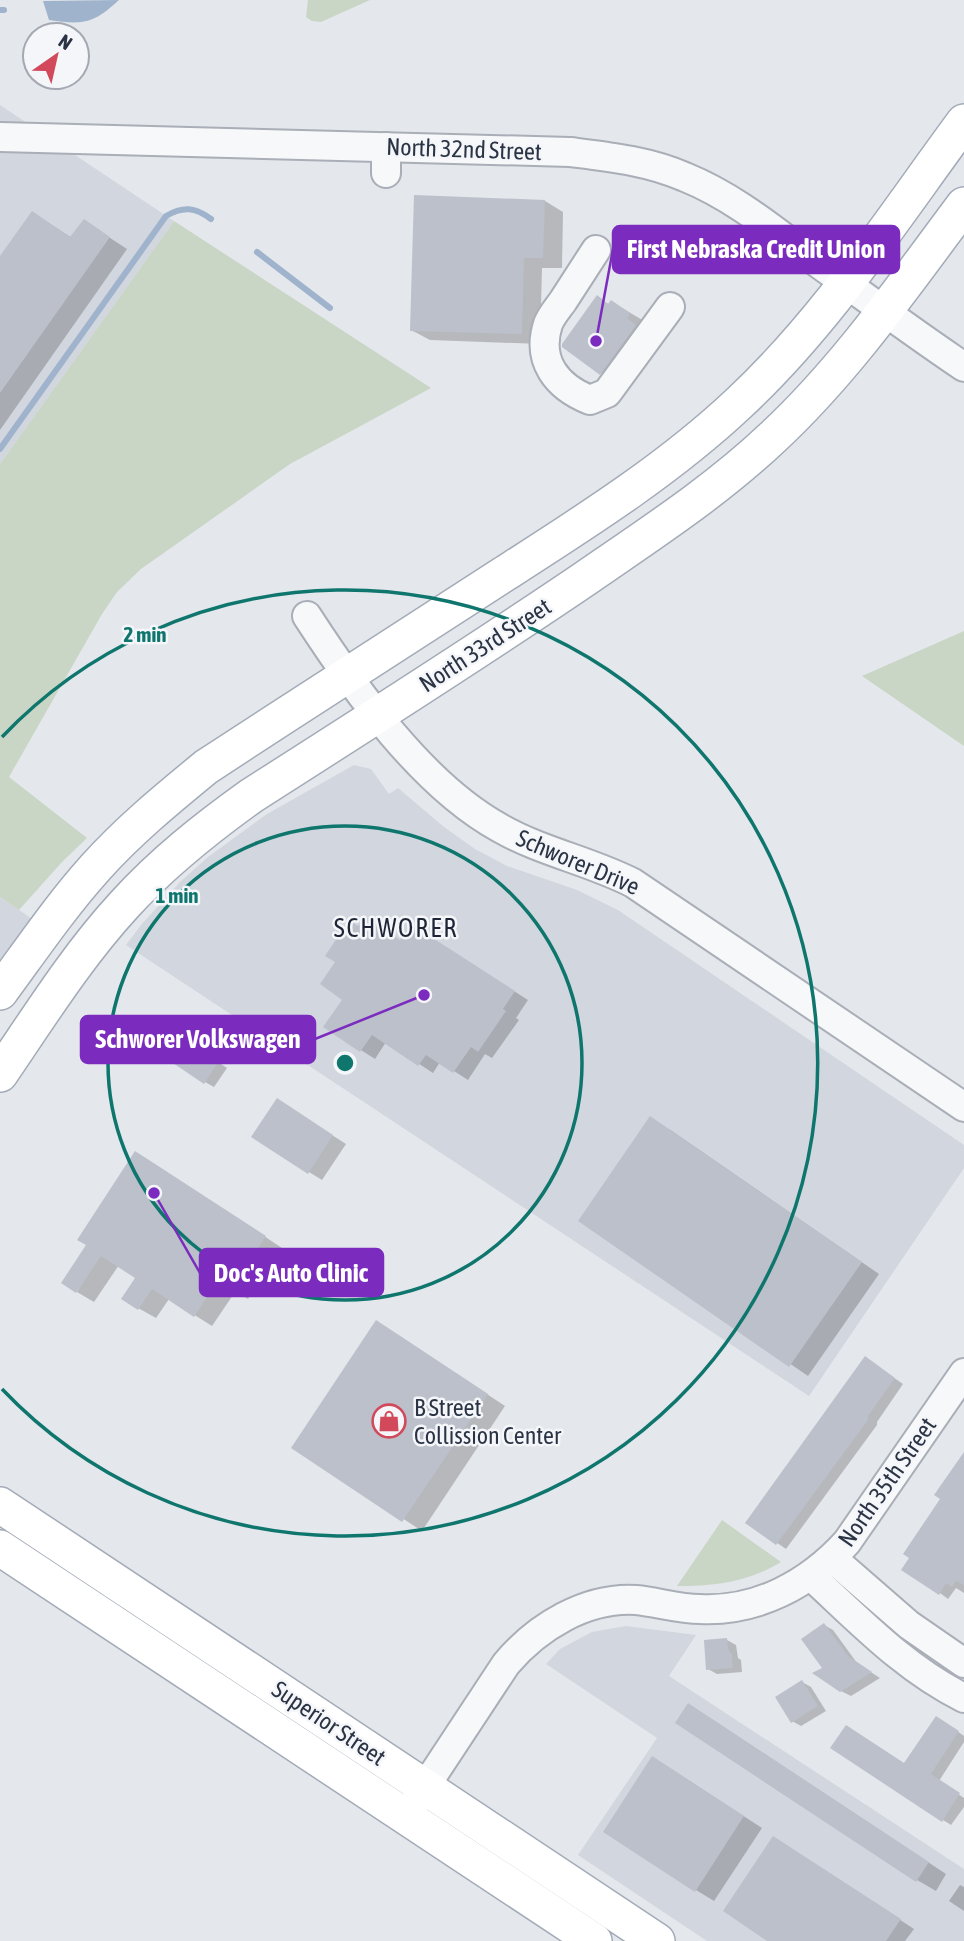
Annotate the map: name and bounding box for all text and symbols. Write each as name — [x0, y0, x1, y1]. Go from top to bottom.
north arrow — [21, 21, 91, 91]
text: N — [55, 30, 76, 54]
street label: North 32nd Street — [386, 133, 542, 165]
callout: First Nebraska Credit Union — [613, 226, 899, 273]
text: First Nebraska Credit Union — [627, 234, 885, 264]
street label: North 33rd Street — [414, 592, 556, 697]
text: 2 min — [124, 622, 166, 646]
street label: Schworer Drive — [512, 824, 644, 900]
text: 1 min — [156, 883, 198, 907]
district label: SCHWORER — [334, 913, 458, 943]
callout: Schworer Volkswagen — [81, 1016, 315, 1063]
text: Schworer Volkswagen — [95, 1024, 301, 1054]
centre of rings — [333, 1051, 357, 1075]
callout: Doc's Auto Clinic — [200, 1249, 383, 1296]
text: Doc's Auto Clinic — [214, 1258, 369, 1288]
place label: B Street Collission Center — [414, 1394, 562, 1449]
shop icon: B Street Collission Center — [370, 1402, 408, 1440]
street label: North 35th Street — [833, 1412, 941, 1552]
street label: Superior Street — [267, 1675, 391, 1771]

